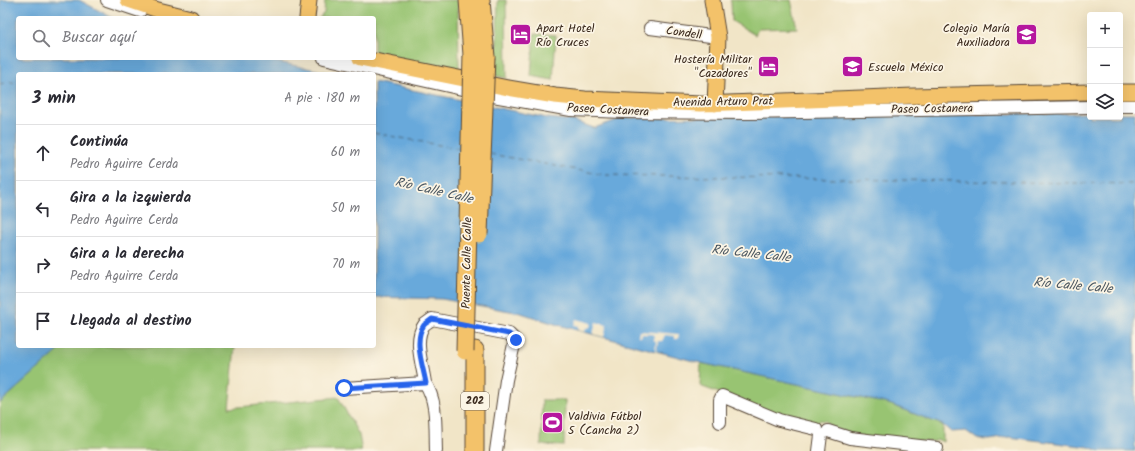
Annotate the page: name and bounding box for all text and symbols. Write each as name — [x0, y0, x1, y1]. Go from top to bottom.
map controls — [1087, 12, 1123, 120]
button: + — [1087, 12, 1123, 48]
search box — [16, 16, 376, 60]
place label: Apart Hotel Río Cruces — [536, 19, 595, 52]
place label: Colegio María Auxiliadora — [943, 19, 1010, 52]
street label: Condell — [665, 21, 703, 45]
hotel icon: Apart Hotel Río Cruces — [508, 22, 534, 48]
school or university icon: Colegio María Auxiliadora — [1013, 22, 1039, 48]
text: Buscar aquí — [62, 26, 135, 50]
icon: search — [30, 27, 52, 49]
button: − — [1087, 48, 1123, 84]
place label: Hostería Militar "Cazadores" — [674, 50, 753, 83]
hotel icon: Hostería Militar "Cazadores" — [755, 53, 781, 79]
school or university icon: Escuela México — [840, 54, 866, 80]
place label: Escuela México — [868, 58, 944, 77]
button: layers — [1087, 84, 1123, 120]
text: 3 min — [32, 85, 76, 112]
text: A pie · 180 m — [284, 88, 360, 109]
street label: Avenida Arturo Prat — [673, 92, 774, 112]
street label: Paseo Costanera — [566, 98, 650, 122]
street label: Paseo Costanera — [891, 99, 974, 119]
text: Continúa — [70, 130, 128, 154]
icon: ahead — [32, 142, 54, 164]
text: 60 m — [331, 142, 360, 163]
text: Pedro Aguirre Cerda — [70, 154, 178, 175]
water label: Río Calle Calle — [393, 172, 476, 210]
text: Gira a la izquierda — [70, 186, 191, 210]
icon: left — [32, 198, 54, 220]
text: 50 m — [331, 198, 360, 219]
text: Pedro Aguirre Cerda — [70, 210, 178, 231]
street label: Puente Calle Calle — [457, 216, 477, 309]
water label: Río Calle Calle — [711, 239, 793, 269]
text: Gira a la derecha — [70, 242, 184, 266]
icon: right — [32, 254, 54, 276]
text: 70 m — [332, 254, 360, 275]
text: Pedro Aguirre Cerda — [70, 266, 178, 287]
water label: Río Calle Calle — [1033, 272, 1115, 300]
text: Llegada al destino — [70, 309, 192, 333]
icon: arrive — [32, 310, 54, 332]
route end — [507, 331, 525, 349]
route start — [335, 379, 353, 397]
road number: 202 — [461, 392, 489, 410]
place label: Valdivia Fútbol 5 (Cancha 2) — [568, 407, 642, 440]
sports icon: Valdivia Fútbol 5 (Cancha 2) — [540, 410, 566, 436]

